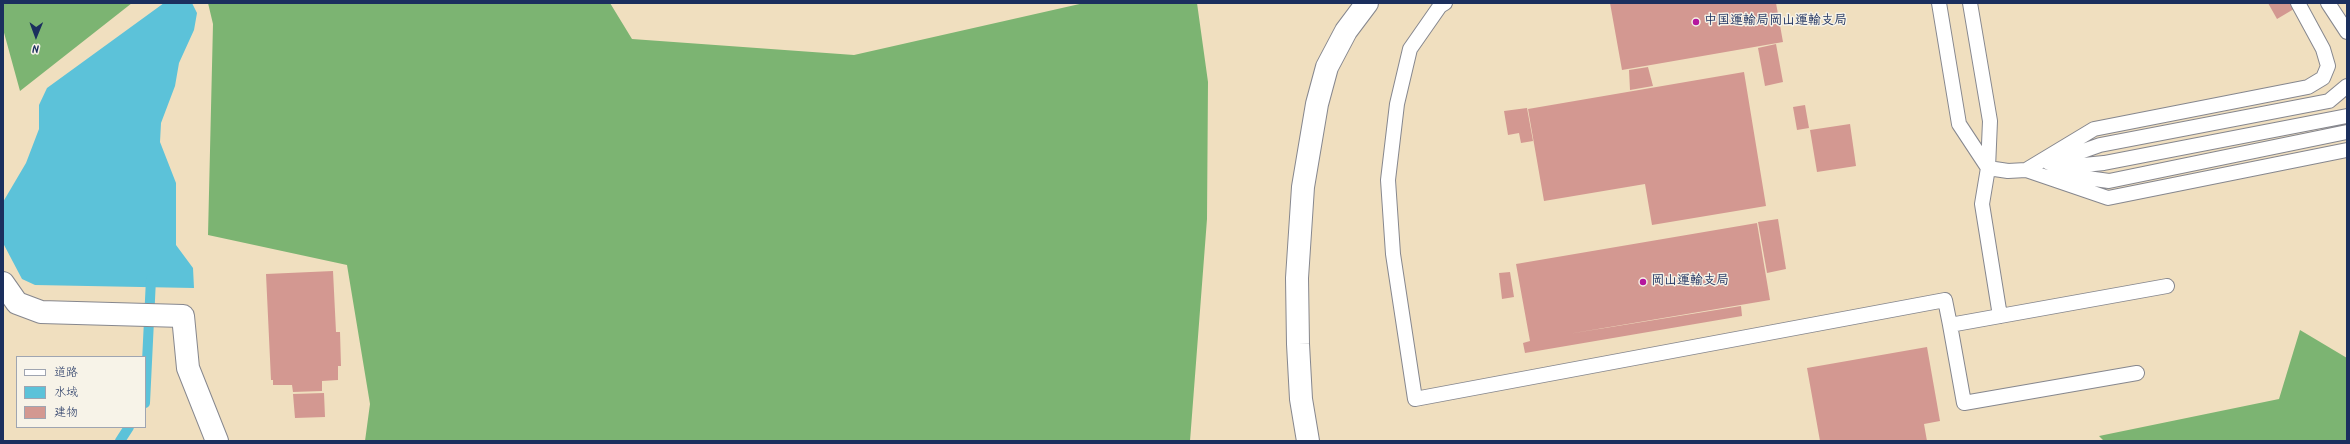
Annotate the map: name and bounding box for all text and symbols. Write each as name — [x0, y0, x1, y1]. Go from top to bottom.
place label: 中国運輸局岡山運輸支局 — [1704, 14, 1847, 30]
north arrow — [16, 16, 56, 56]
marker: 中国運輸局岡山運輸支局 — [1691, 17, 1701, 27]
text: N — [32, 39, 39, 57]
place label: 岡山運輸支局 — [1651, 274, 1729, 290]
marker: 岡山運輸支局 — [1638, 277, 1648, 287]
legend — [16, 356, 146, 428]
text: 道路 — [54, 363, 78, 382]
text: 水域 — [54, 383, 78, 402]
text: 建物 — [54, 403, 78, 422]

